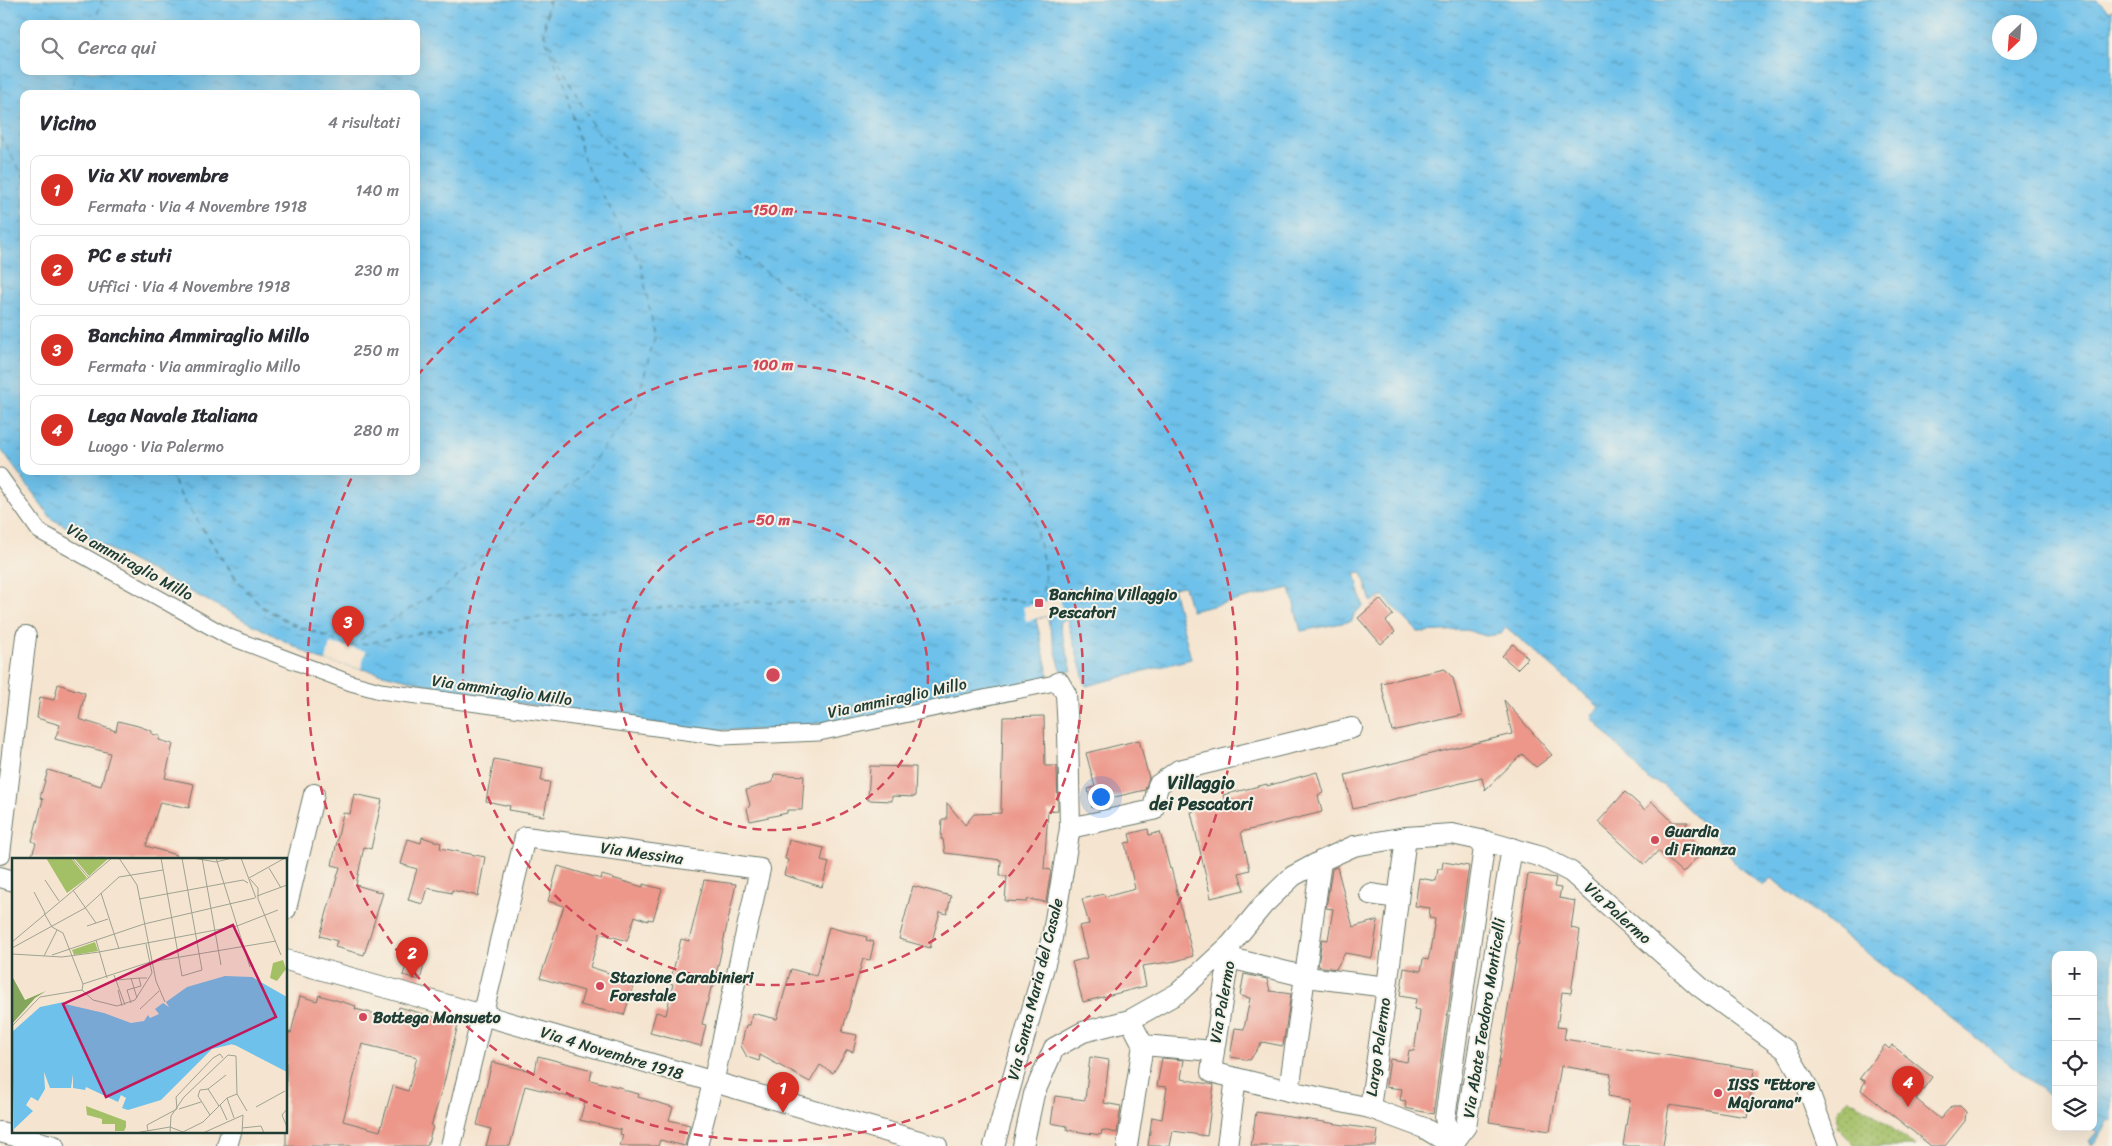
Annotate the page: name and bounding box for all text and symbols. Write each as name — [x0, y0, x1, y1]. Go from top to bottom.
north arrow — [1992, 15, 2037, 60]
search box — [20, 20, 420, 75]
text: Cerca qui — [78, 31, 156, 64]
icon: search — [38, 34, 66, 62]
text: Vicino — [40, 104, 96, 142]
text: 4 risultati — [328, 108, 400, 137]
text: Via XV novembre — [88, 159, 229, 192]
text: 1 — [54, 176, 60, 205]
text: 140 m — [356, 176, 399, 205]
text: Fermata · Via 4 Novembre 1918 — [88, 192, 307, 221]
text: 150 m — [753, 197, 794, 223]
text: PC e stuti — [88, 239, 171, 272]
text: 2 — [52, 256, 62, 285]
text: 230 m — [354, 256, 399, 285]
text: Uffici · Via 4 Novembre 1918 — [88, 272, 290, 301]
text: Banchina Ammiraglio Millo — [88, 319, 309, 352]
text: 3 — [53, 336, 61, 365]
text: 250 m — [353, 336, 399, 365]
text: Fermata · Via ammiraglio Millo — [88, 352, 301, 381]
text: 100 m — [753, 352, 794, 378]
text: Lega Navale Italiana — [88, 399, 257, 432]
text: 4 — [52, 416, 62, 445]
text: 280 m — [354, 416, 399, 445]
text: Luogo · Via Palermo — [88, 432, 224, 461]
text: 50 m — [756, 507, 791, 533]
street label: Via ammiraglio Millo — [61, 515, 199, 609]
place label: Banchina Villaggio Pescatori — [1049, 580, 1178, 627]
marker: Banchina Villaggio Pescatori — [1033, 597, 1045, 609]
pin: 3 — [332, 606, 364, 647]
street label: Via ammiraglio Millo — [430, 666, 574, 714]
centre of rings — [764, 666, 782, 684]
street label: Via ammiraglio Millo — [825, 669, 969, 727]
district label: Villaggio dei Pescatori — [1149, 767, 1254, 820]
your location — [1088, 784, 1114, 810]
place label: Guardia di Finanza — [1664, 817, 1736, 864]
street label: Via Messina — [599, 833, 686, 873]
marker: Guardia di Finanza — [1649, 834, 1661, 846]
inset map — [12, 858, 288, 1134]
street label: Via Palermo — [1577, 874, 1659, 952]
street label: Via Santa Maria del Casale — [998, 895, 1072, 1083]
street label: Via Abate Teodoro Monticelli — [1454, 915, 1514, 1120]
pin: 2 — [396, 937, 428, 978]
map controls — [2052, 951, 2097, 1131]
button: + — [2052, 951, 2097, 996]
street label: Via Palermo — [1200, 958, 1244, 1046]
place label: Stazione Carabinieri Forestale — [609, 963, 755, 1010]
marker: Stazione Carabinieri Forestale — [594, 980, 606, 992]
street label: Largo Palermo — [1357, 996, 1399, 1098]
button: − — [2052, 996, 2097, 1041]
place label: Bottega Mansueto — [373, 1003, 501, 1032]
marker: Bottega Mansueto — [357, 1011, 369, 1023]
street label: Via 4 Novembre 1918 — [537, 1017, 687, 1089]
button: locate — [2052, 1041, 2097, 1086]
pin: 4 — [1892, 1066, 1924, 1107]
place label: IISS "Ettore Majorana" — [1727, 1070, 1816, 1117]
pin: 1 — [767, 1072, 799, 1113]
button: layers — [2052, 1086, 2097, 1131]
marker: IISS "Ettore Majorana" — [1712, 1087, 1724, 1099]

